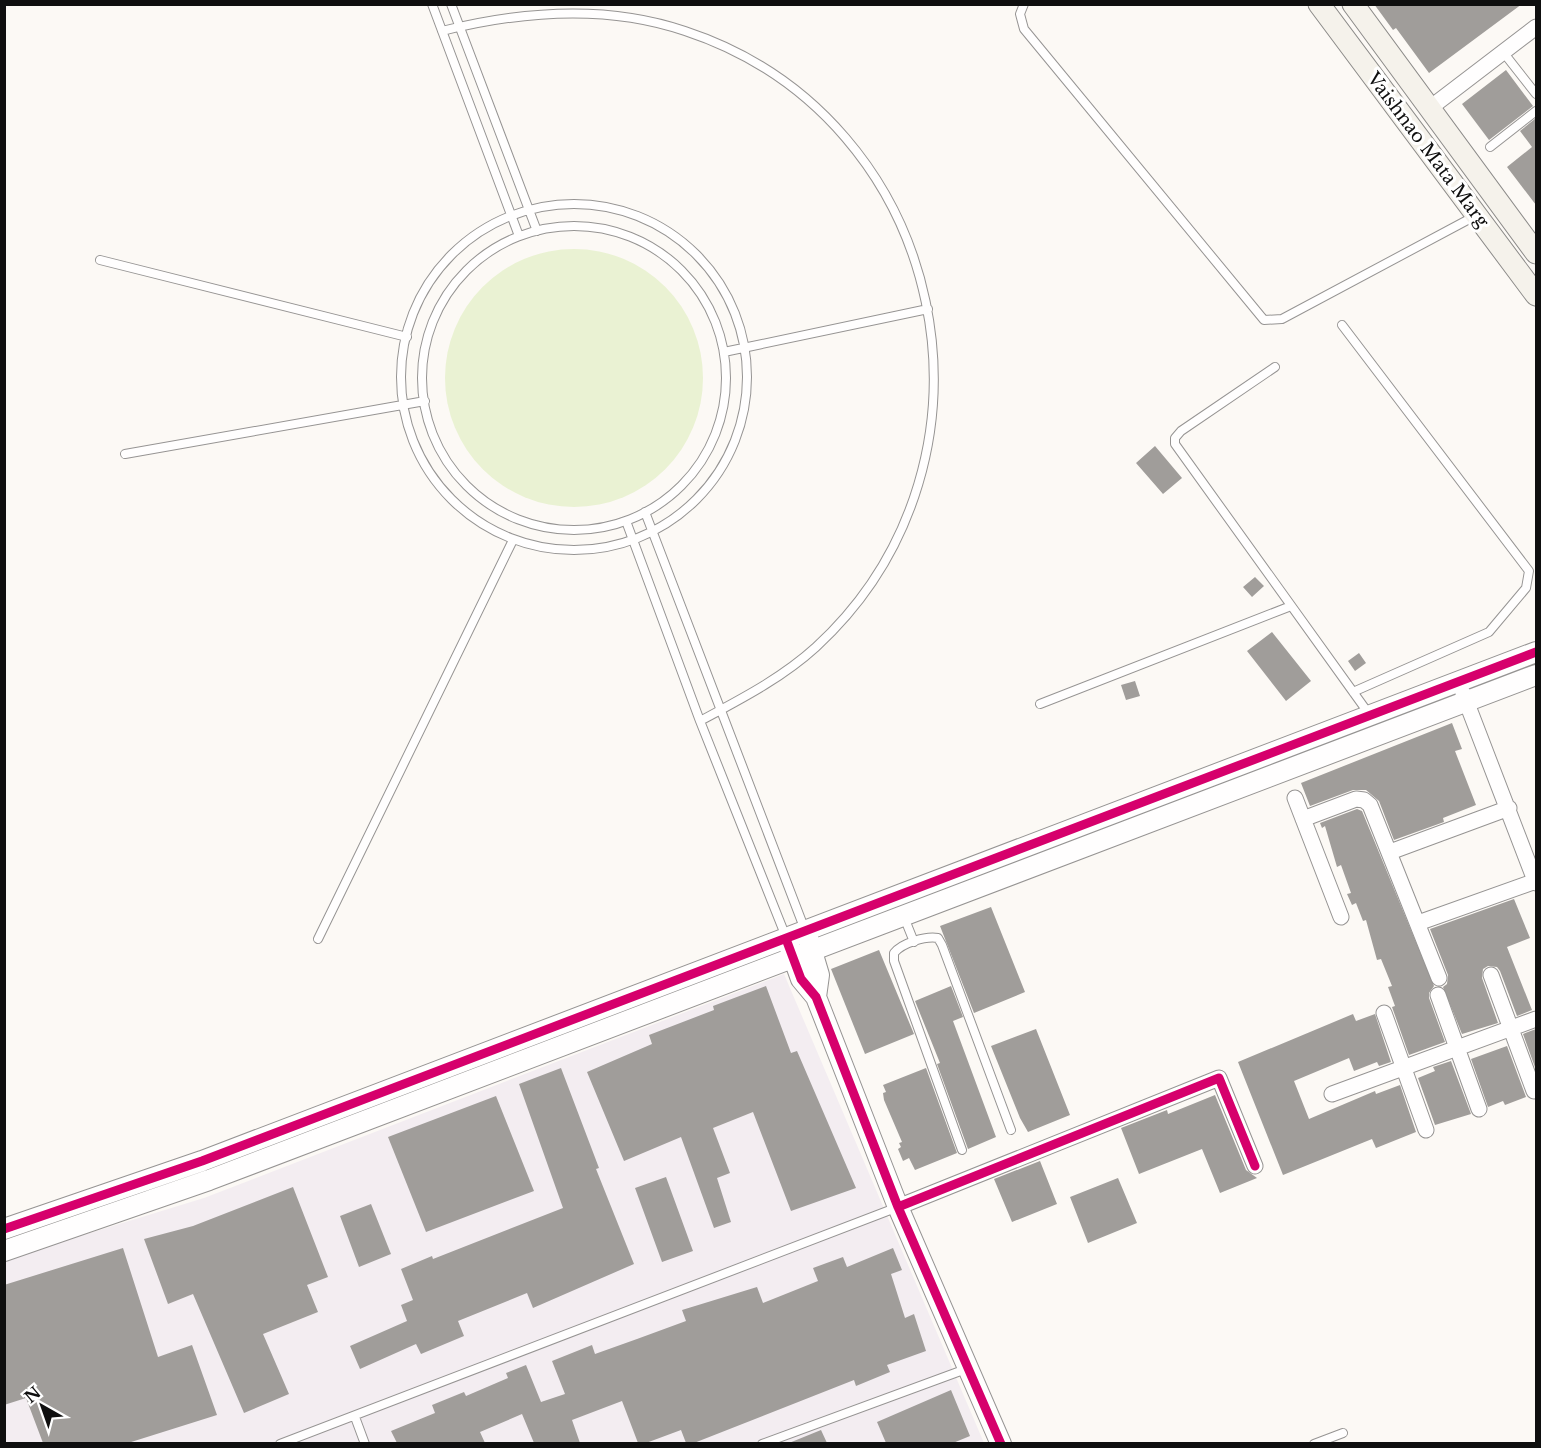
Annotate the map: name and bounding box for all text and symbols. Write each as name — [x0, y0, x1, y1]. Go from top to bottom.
street label: Vaishnao Mata Marg — [1362, 67, 1494, 232]
north arrow — [12, 1376, 72, 1436]
text: N — [20, 1382, 45, 1407]

